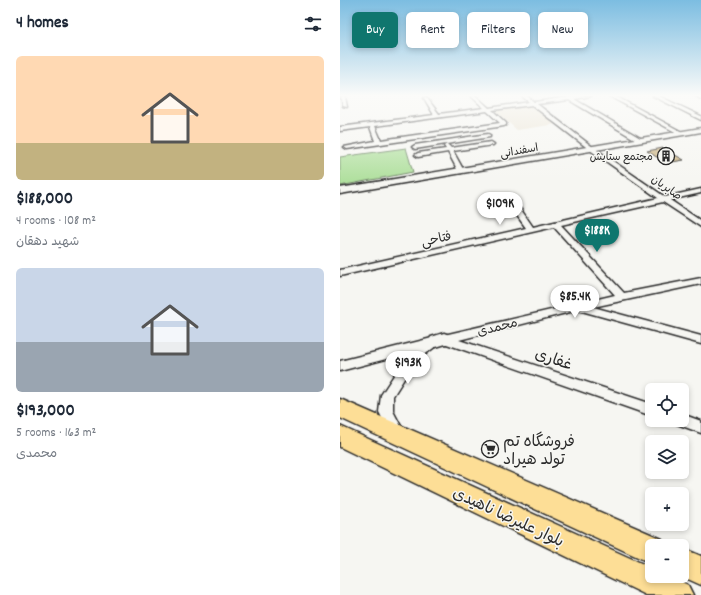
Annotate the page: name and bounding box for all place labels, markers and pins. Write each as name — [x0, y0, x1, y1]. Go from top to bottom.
building icon: مجتمع ستایش — [656, 146, 676, 166]
place label: مجتمع ستایش — [590, 150, 653, 166]
pin: $109K — [472, 192, 528, 226]
pin: $188K — [569, 219, 625, 253]
pin: $85.4K — [542, 285, 608, 319]
pin: $193K — [380, 351, 436, 385]
place label: فروشگاه تم تولد هیراد — [503, 431, 575, 472]
supermarket icon: فروشگاه تم تولد هیراد — [480, 439, 500, 459]

